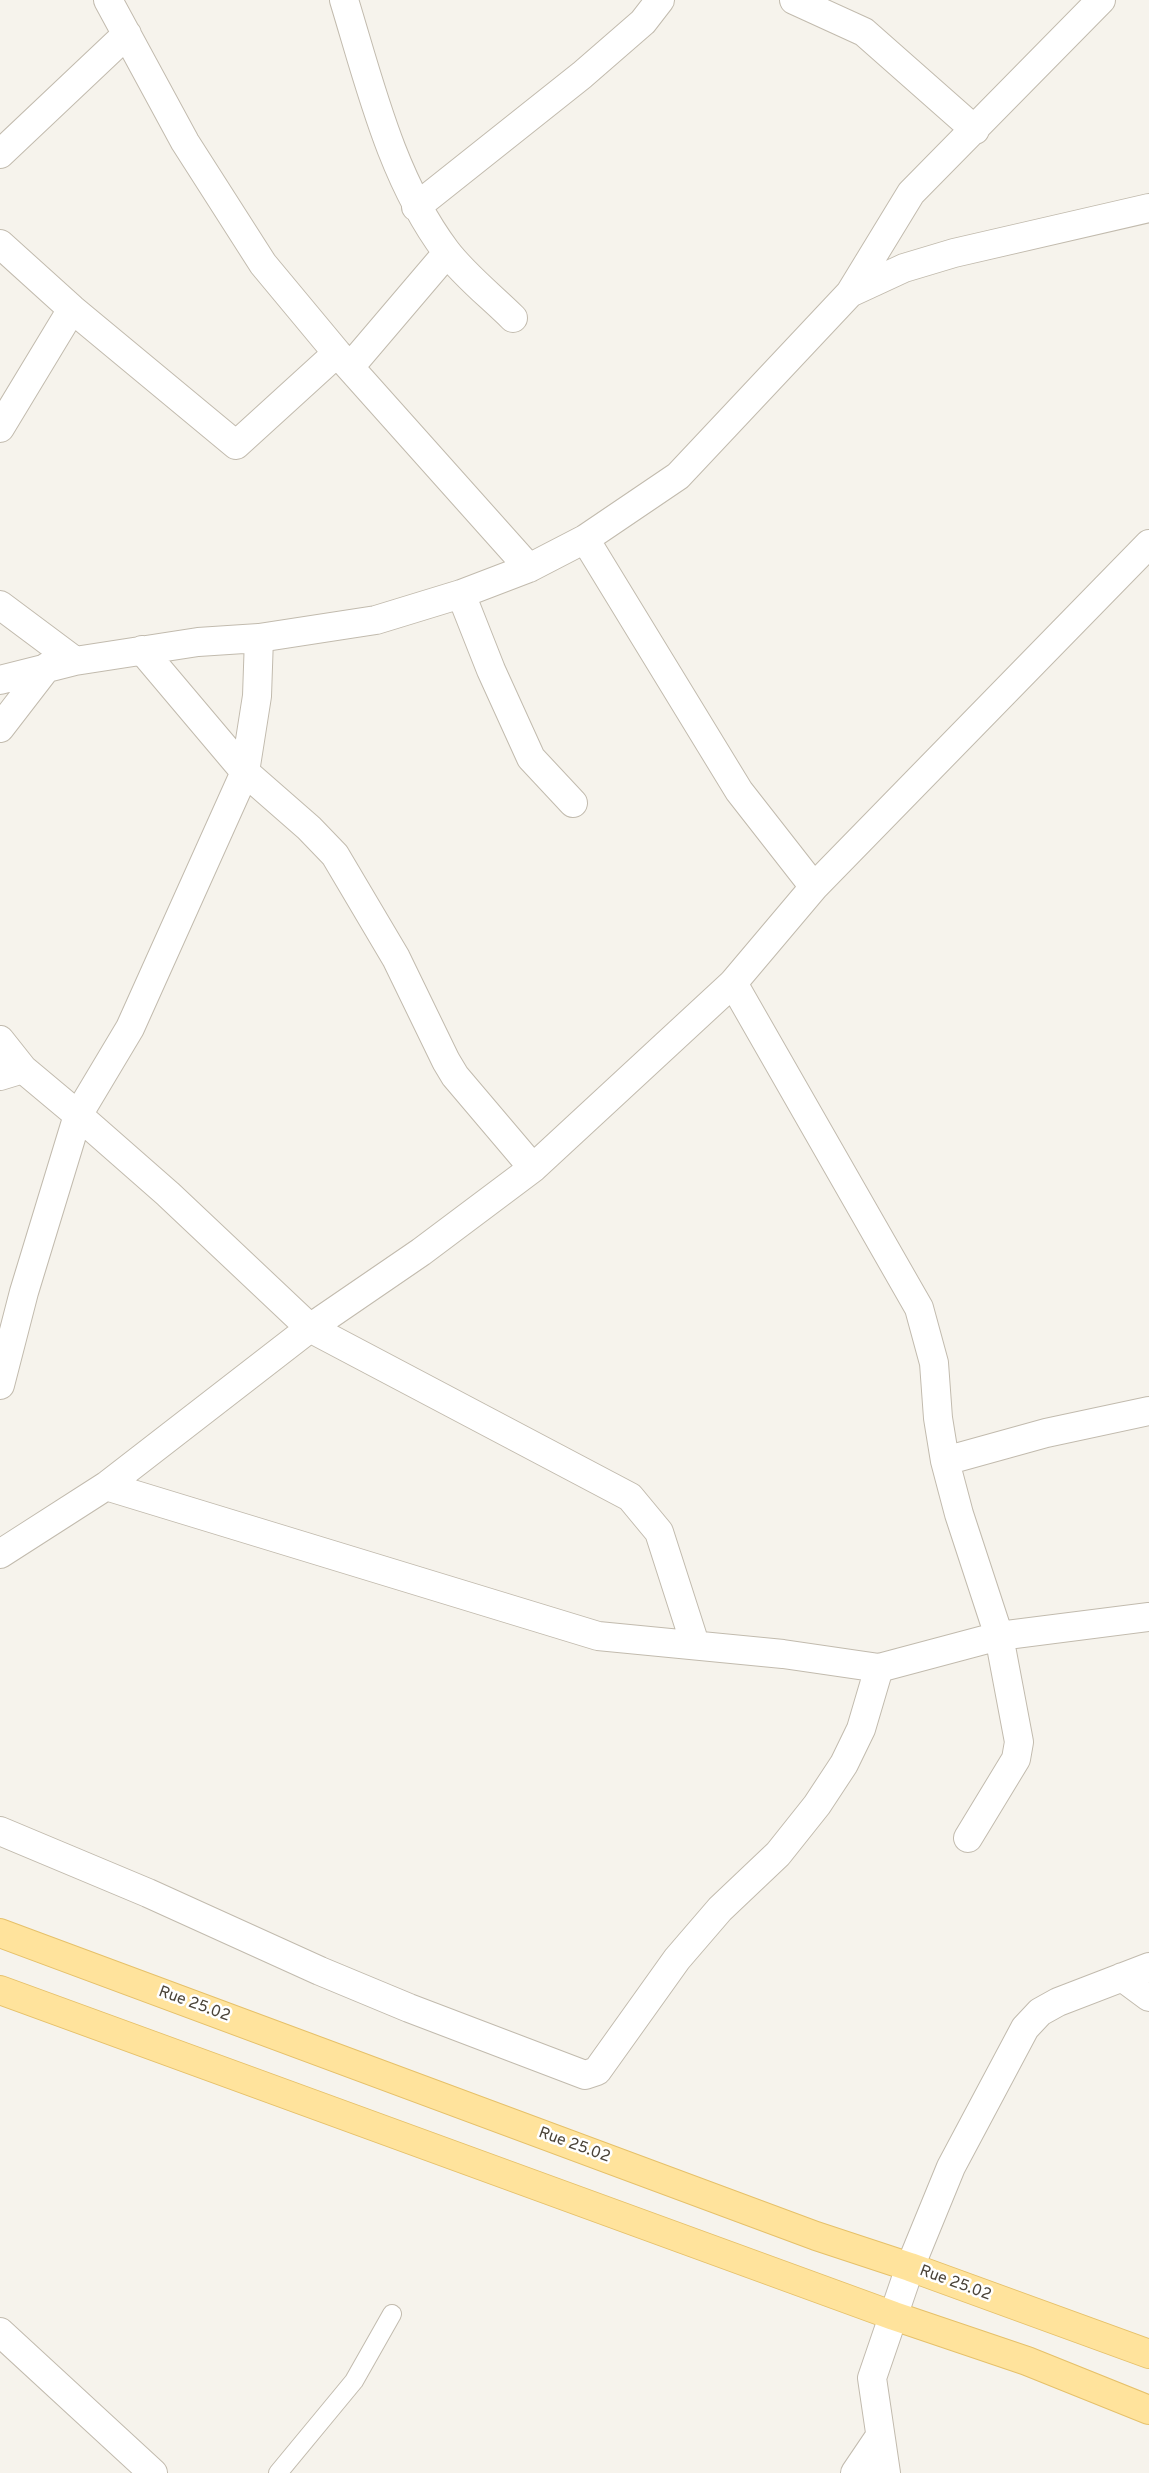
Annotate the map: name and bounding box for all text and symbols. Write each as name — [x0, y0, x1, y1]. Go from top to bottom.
street label: Rue 25.02 — [155, 1983, 233, 2027]
street label: Rue 25.02 — [535, 2124, 613, 2168]
street label: Rue 25.02 — [916, 2262, 994, 2306]

